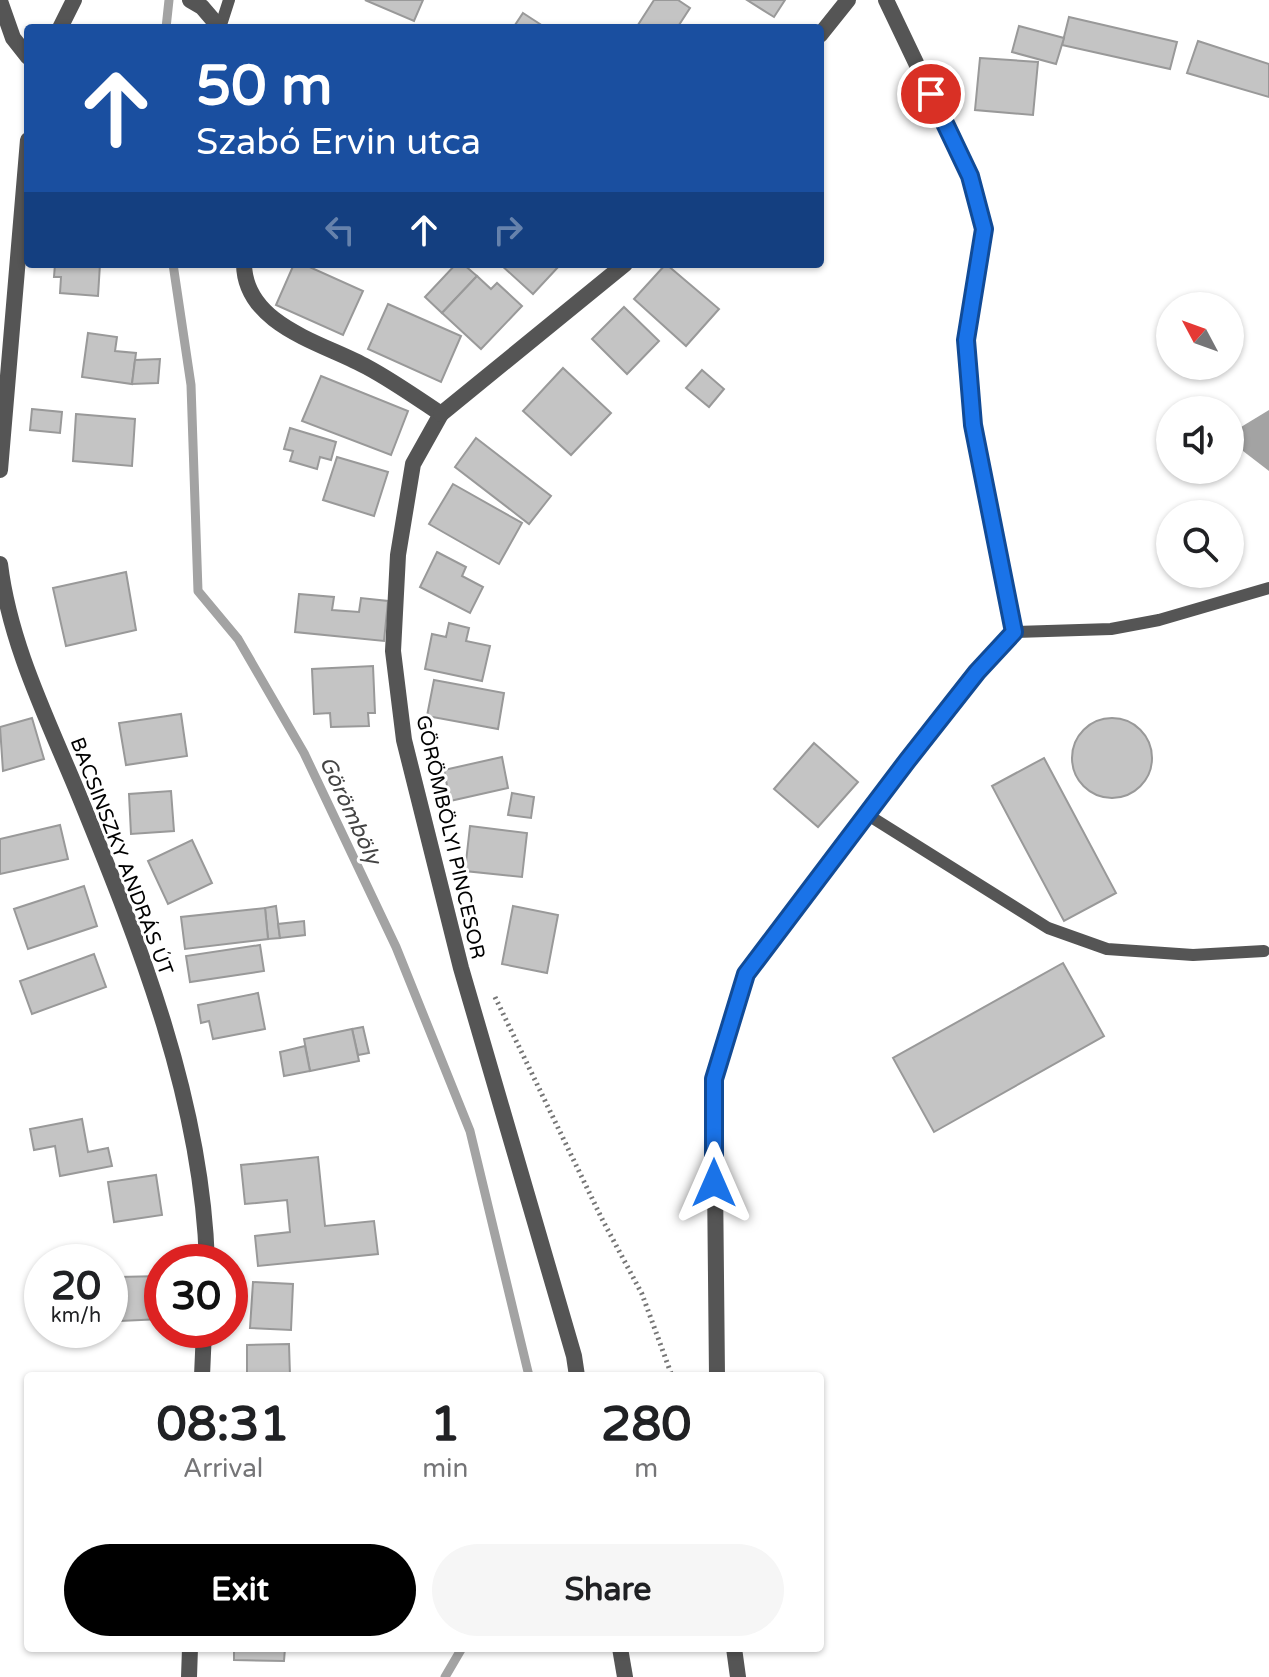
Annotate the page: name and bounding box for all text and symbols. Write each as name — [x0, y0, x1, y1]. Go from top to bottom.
text: 50 m — [196, 53, 332, 120]
icon: ahead — [64, 56, 168, 160]
pin — [897, 60, 965, 128]
icon: arrive — [909, 72, 953, 116]
text: Szabó Ervin utca — [196, 121, 481, 164]
icon: left — [318, 208, 362, 252]
icon: ahead — [402, 208, 446, 252]
icon: right — [486, 208, 530, 252]
north arrow — [1156, 292, 1244, 380]
map controls — [1156, 292, 1244, 588]
button: sound — [1156, 396, 1244, 484]
button: search — [1156, 500, 1244, 588]
street label: GÖRÖMBÖLYI PINCESOR — [410, 713, 491, 961]
street label: BACSINSZKY ANDRÁS ÚT — [65, 734, 179, 979]
water label: Görömböly — [314, 752, 387, 871]
position arrow — [672, 1141, 756, 1225]
speed limit sign: 30 — [144, 1244, 248, 1348]
text: 20 — [51, 1262, 101, 1310]
text: km/h — [51, 1304, 101, 1328]
text: 08:31 — [157, 1396, 290, 1454]
text: 1 — [430, 1396, 460, 1454]
text: 280 — [601, 1396, 691, 1454]
text: Arrival — [183, 1453, 263, 1484]
text: min — [422, 1453, 468, 1484]
text: m — [634, 1453, 658, 1484]
button: Exit — [64, 1544, 416, 1636]
button: Share — [432, 1544, 784, 1636]

